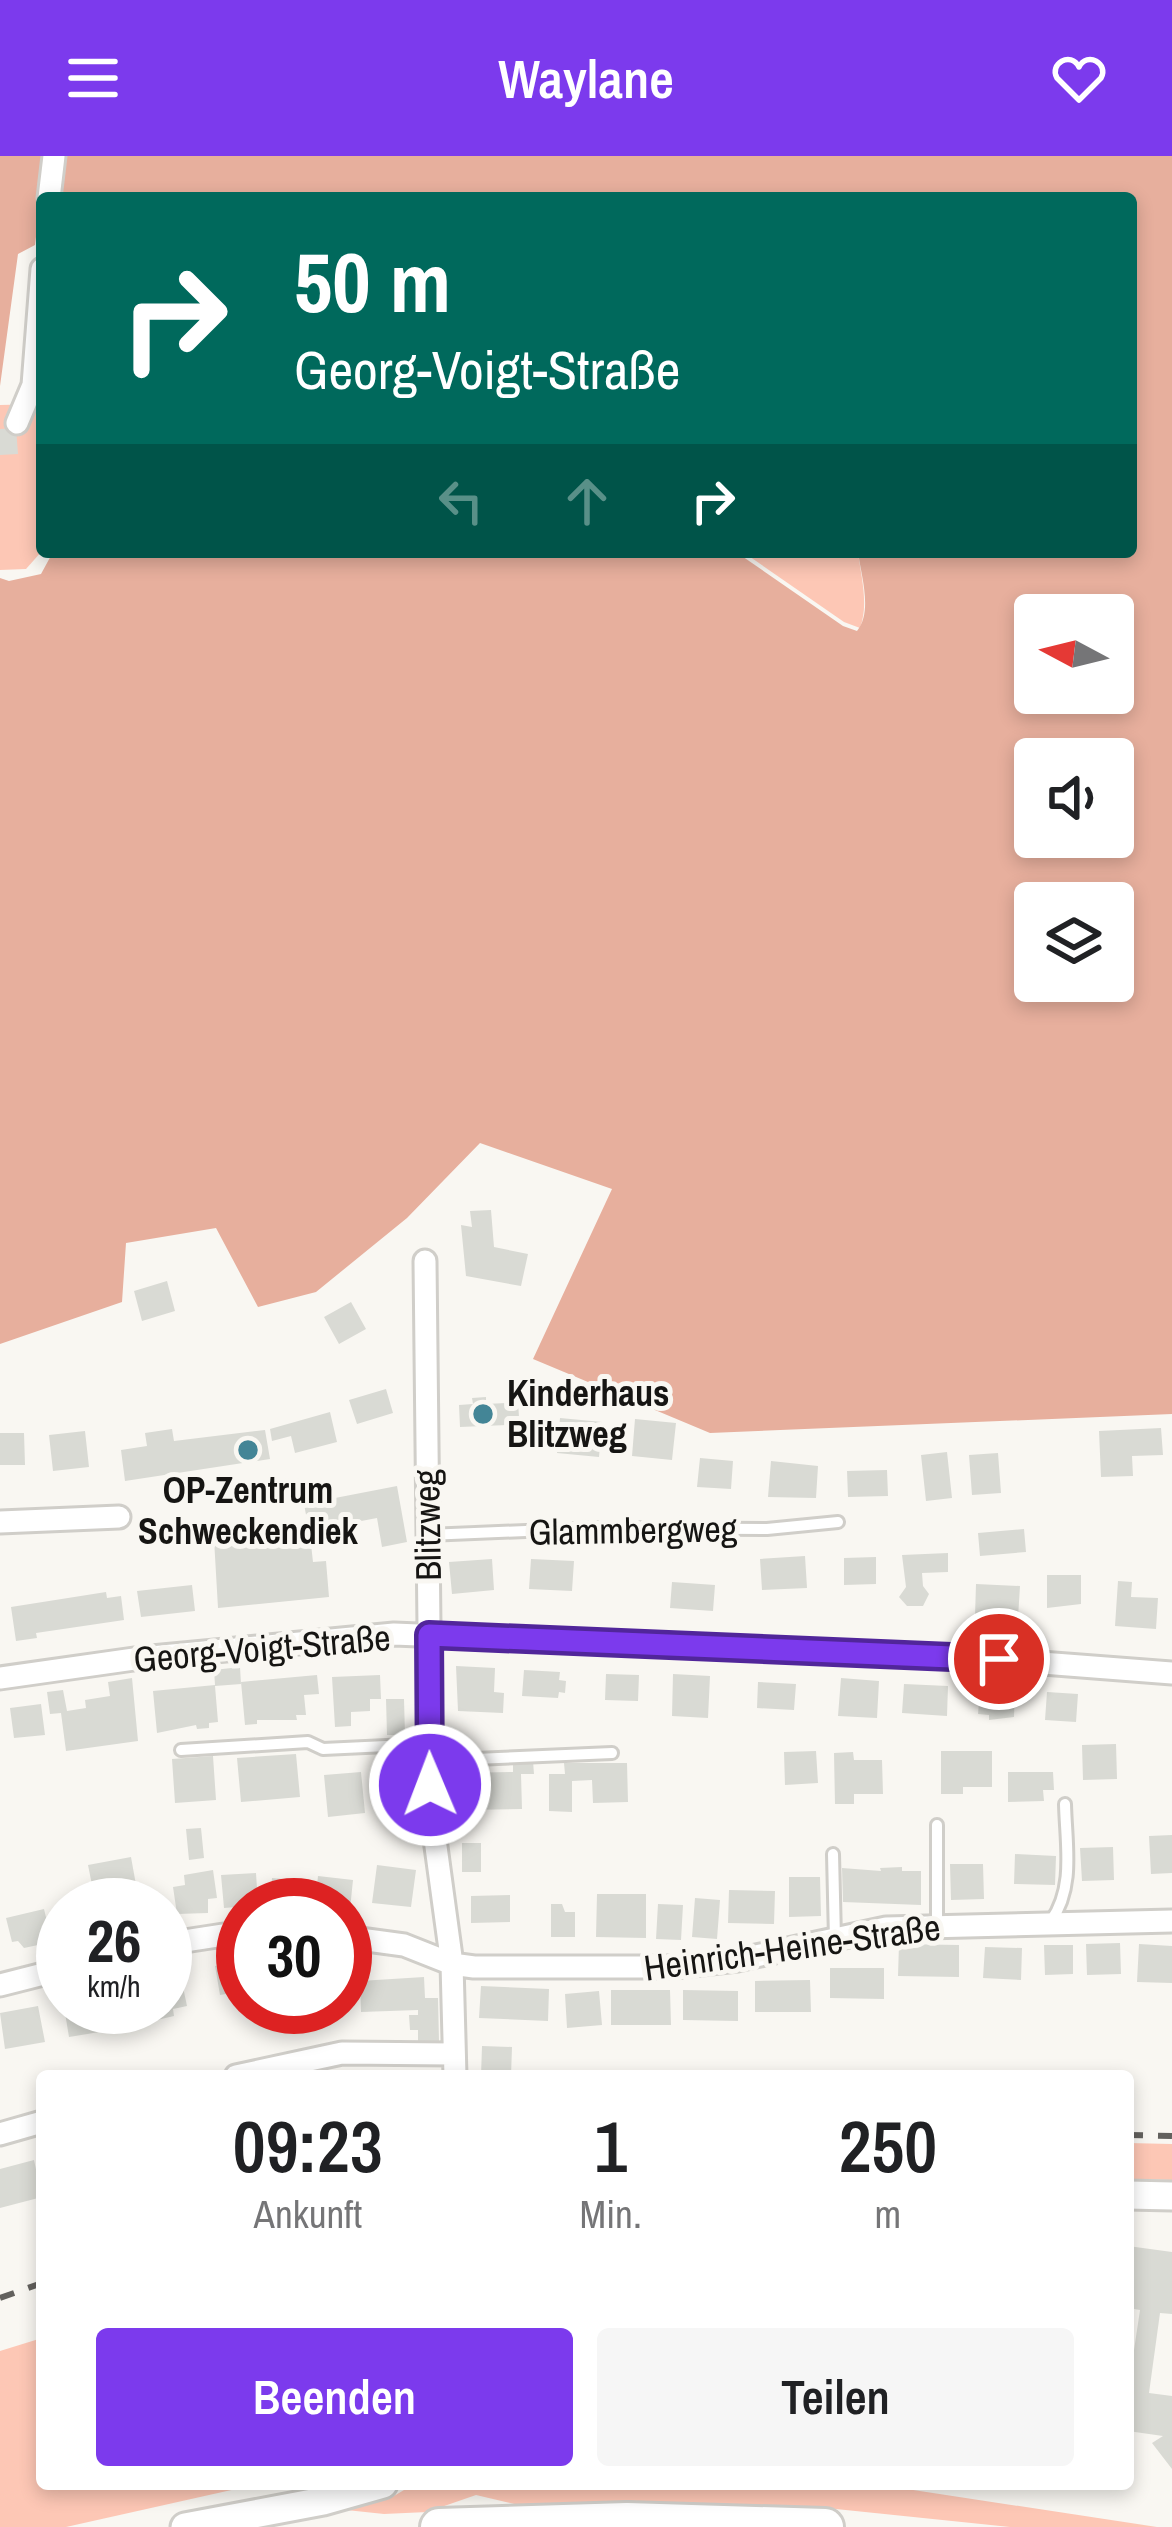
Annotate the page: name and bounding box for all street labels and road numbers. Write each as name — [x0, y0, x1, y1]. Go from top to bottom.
street label: Blitzweg — [402, 1468, 452, 1581]
street label: Glammbergweg — [528, 1504, 738, 1556]
street label: Georg-Voigt-Straße — [132, 1613, 392, 1683]
street label: Heinrich-Heine-Straße — [641, 1902, 943, 1992]

